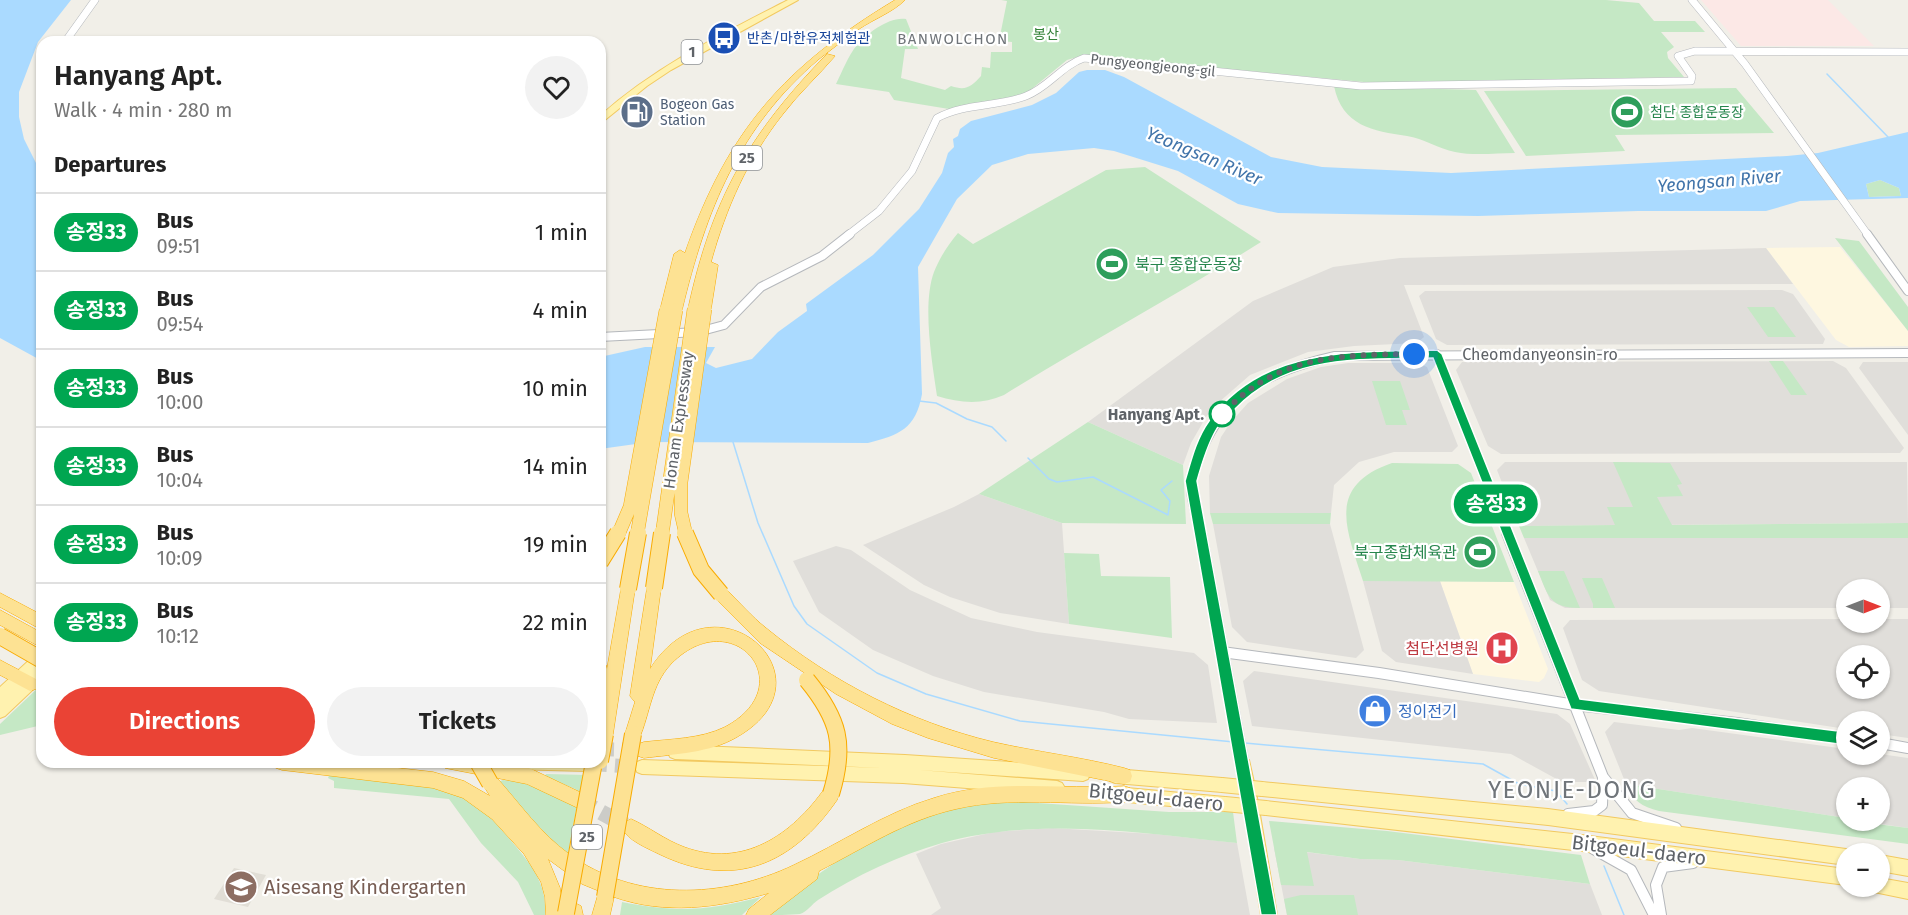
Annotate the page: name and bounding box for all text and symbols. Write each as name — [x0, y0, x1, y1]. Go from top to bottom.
bus stop icon: 반촌/마한유적체험관 — [706, 20, 742, 56]
park label: 봉산 — [1033, 26, 1059, 43]
place label: 반촌/마한유적체험관 — [747, 30, 870, 47]
district label: BANWOLCHON — [897, 30, 1009, 48]
road number: 1 — [682, 40, 702, 64]
street label: Pungyeongjeong-gil — [1090, 50, 1216, 81]
button: heart — [525, 56, 588, 119]
text: Hanyang Apt. — [54, 59, 222, 92]
fuel station icon: Bogeon Gas Station — [619, 94, 655, 130]
sports icon: 첨단 종합운동장 — [1609, 94, 1645, 130]
place label: Bogeon Gas Station — [660, 96, 735, 129]
text: Walk · 4 min · 280 m — [54, 98, 232, 122]
place label: 첨단 종합운동장 — [1650, 104, 1744, 121]
water label: Yeongsan River — [1143, 122, 1266, 191]
road number: 25 — [732, 146, 762, 170]
text: Departures — [54, 151, 166, 178]
water label: Yeongsan River — [1657, 165, 1783, 197]
text: Bus — [156, 207, 193, 234]
text: 송정33 — [66, 219, 126, 245]
text: 1 min — [535, 219, 588, 246]
text: 09:51 — [156, 234, 200, 258]
sports icon: 북구 종합운동장 — [1094, 246, 1130, 282]
place label: 북구 종합운동장 — [1135, 255, 1243, 274]
text: Bus — [156, 285, 193, 312]
text: 송정33 — [66, 297, 126, 323]
text: 4 min — [533, 297, 588, 324]
text: 09:54 — [156, 312, 203, 336]
your location — [1399, 339, 1429, 369]
street label: Cheomdanyeonsin-ro — [1462, 345, 1618, 364]
street label: Honam Expressway — [659, 350, 698, 490]
text: Bus — [156, 363, 193, 390]
text: 송정33 — [66, 375, 126, 401]
text: 10 min — [522, 375, 588, 402]
text: 10:00 — [156, 390, 203, 414]
marker: Hanyang Apt. — [1209, 401, 1235, 427]
place label: Hanyang Apt. — [1108, 405, 1204, 424]
text: Bus — [156, 441, 193, 468]
text: 송정33 — [66, 453, 126, 479]
text: 14 min — [523, 453, 588, 480]
text: 10:04 — [156, 468, 203, 492]
line badge: 송정33 — [1454, 484, 1538, 524]
text: 송정33 — [1466, 491, 1526, 517]
text: Bus — [156, 519, 193, 546]
text: 송정33 — [66, 531, 126, 557]
text: 19 min — [523, 531, 588, 558]
sports icon: 북구종합체육관 — [1462, 534, 1498, 570]
place label: 북구종합체육관 — [1354, 543, 1457, 562]
text: 10:09 — [156, 546, 203, 570]
north arrow — [1836, 579, 1890, 633]
map controls — [1836, 579, 1890, 897]
text: Bus — [156, 597, 193, 624]
text: 송정33 — [66, 609, 126, 635]
text: 22 min — [522, 609, 588, 636]
text: 10:12 — [156, 624, 199, 648]
hospital icon: 첨단선병원 — [1484, 630, 1520, 666]
place label: 첨단선병원 — [1405, 639, 1479, 658]
button: locate — [1836, 645, 1890, 699]
button: Directions — [54, 687, 315, 756]
button: Tickets — [327, 687, 588, 756]
shop icon: 정이전기 — [1357, 693, 1393, 729]
place label: 정이전기 — [1398, 702, 1457, 721]
button: layers — [1836, 711, 1890, 765]
district label: YEONJE-DONG — [1488, 776, 1656, 804]
button: + — [1836, 777, 1890, 831]
street label: Bitgoeul-daero — [1087, 778, 1225, 816]
road number: 25 — [572, 825, 602, 849]
street label: Bitgoeul-daero — [1570, 830, 1708, 870]
button: − — [1836, 843, 1890, 897]
school or university icon: Aisesang Kindergarten — [223, 869, 259, 905]
place label: Aisesang Kindergarten — [264, 875, 466, 899]

